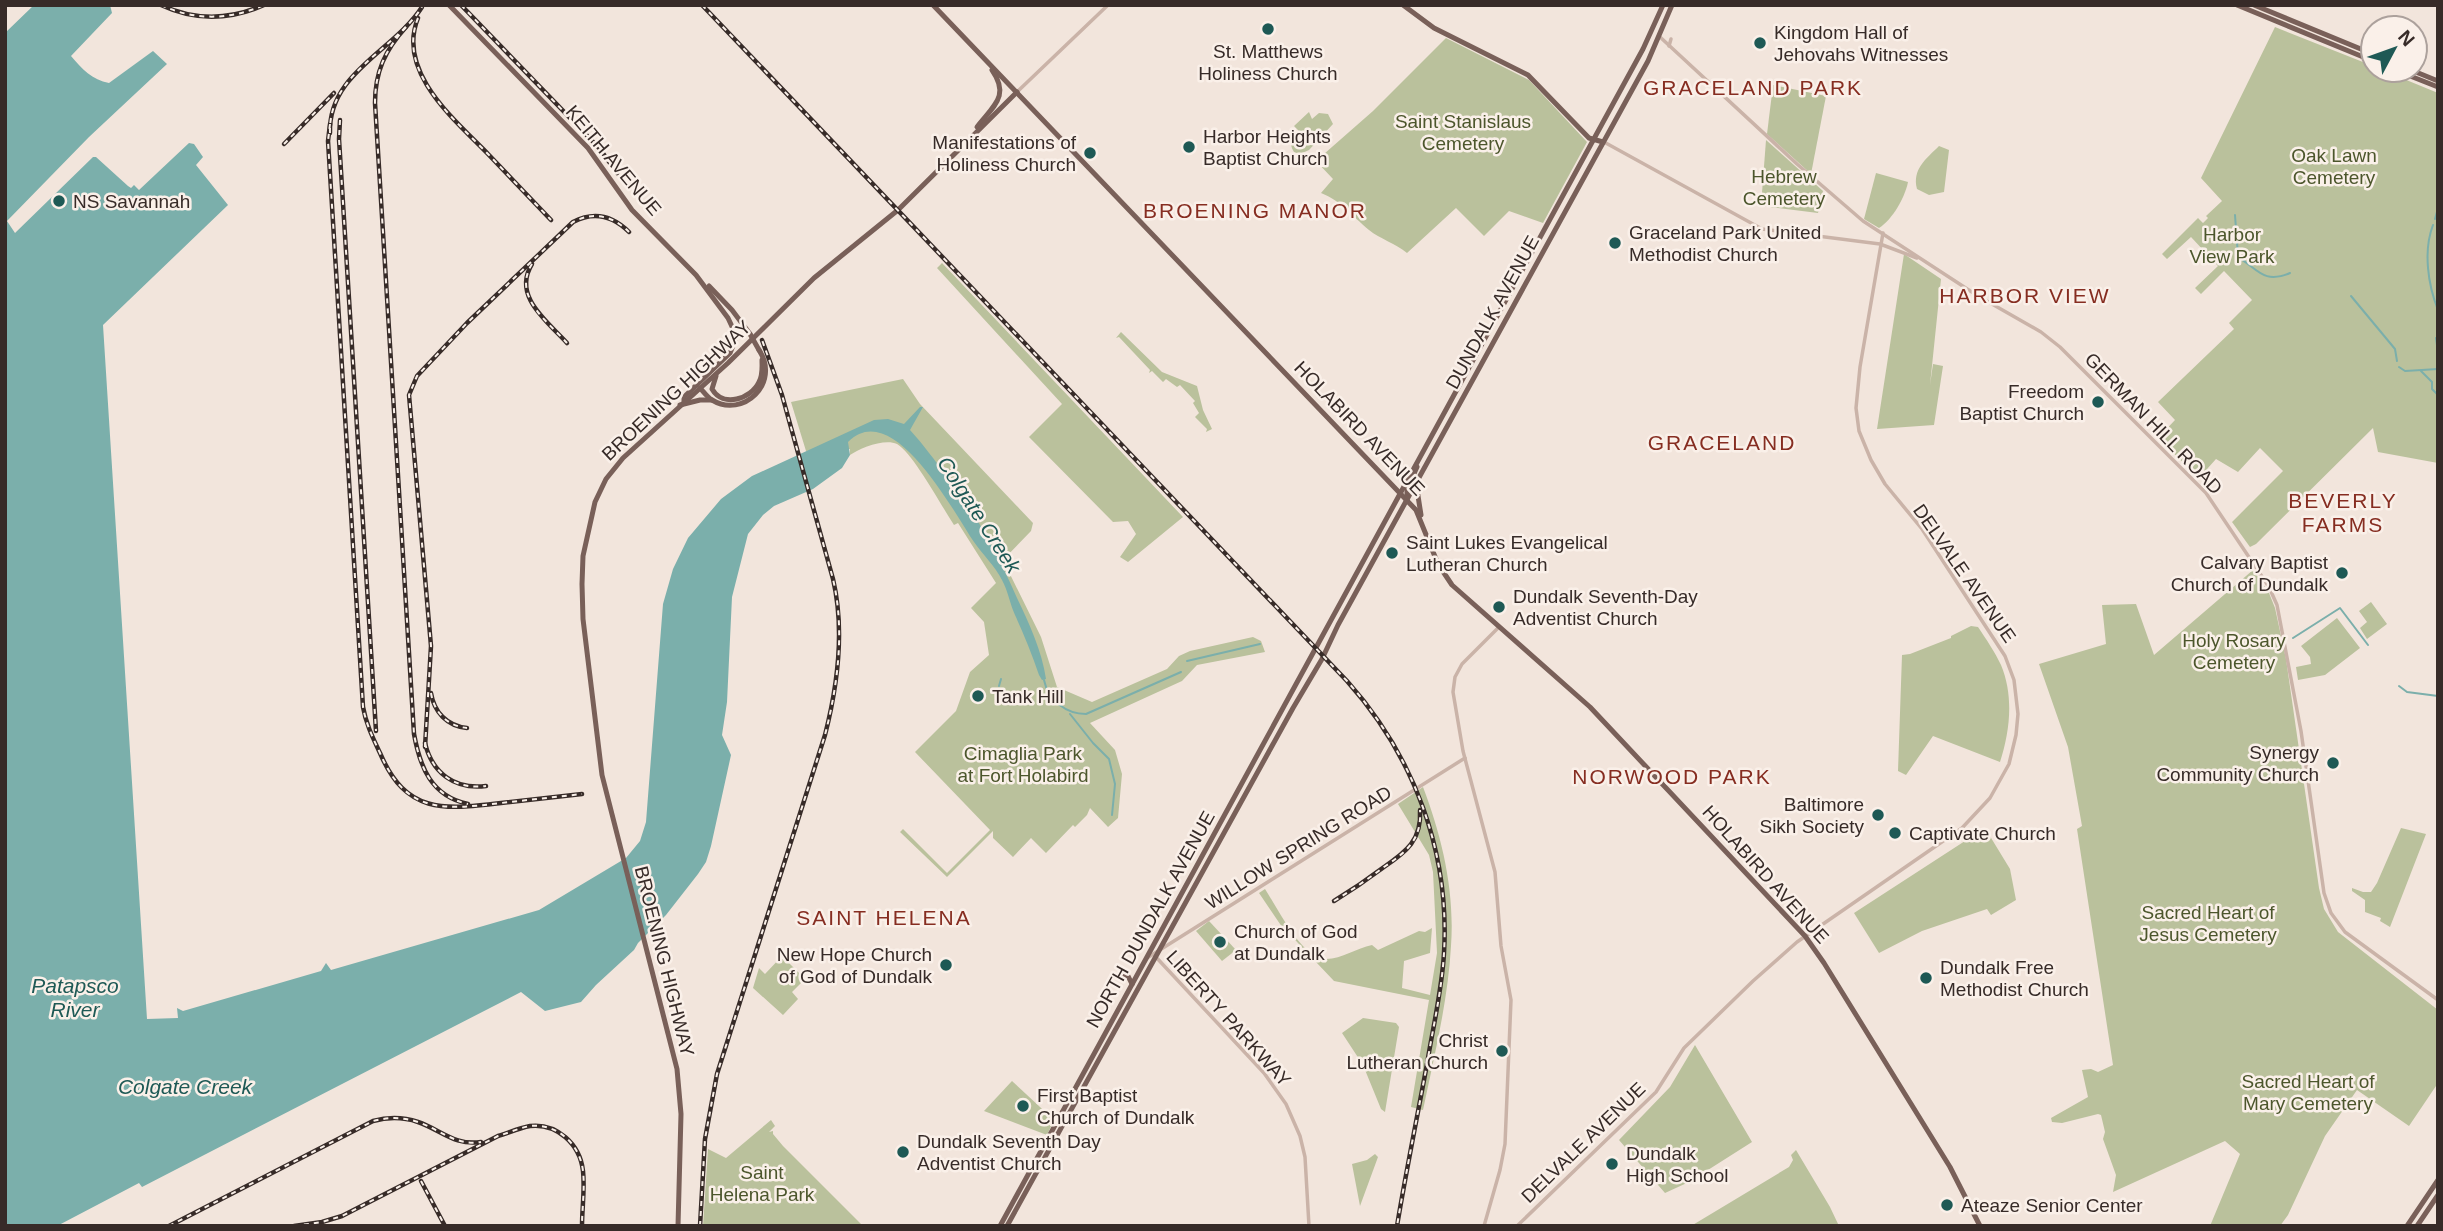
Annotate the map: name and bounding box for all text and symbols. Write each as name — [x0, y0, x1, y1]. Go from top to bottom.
north arrow — [2359, 14, 2429, 84]
marker: St. Matthews Holiness Church — [1260, 21, 1276, 37]
place label: Kingdom Hall of Jehovahs Witnesses — [1774, 22, 1948, 65]
text: N — [2394, 26, 2419, 50]
marker: Kingdom Hall of Jehovahs Witnesses — [1752, 35, 1768, 51]
place label: St. Matthews Holiness Church — [1198, 41, 1338, 84]
district label: GRACELAND PARK — [1643, 76, 1863, 99]
street label: KEITH AVENUE — [562, 101, 666, 220]
park label: Saint Stanislaus Cemetery — [1395, 111, 1531, 154]
place label: Harbor Heights Baptist Church — [1203, 126, 1331, 169]
place label: Manifestations of Holiness Church — [932, 132, 1077, 175]
marker: Harbor Heights Baptist Church — [1181, 139, 1197, 155]
marker: Manifestations of Holiness Church — [1082, 145, 1098, 161]
park label: Oak Lawn Cemetery — [2291, 145, 2377, 188]
park label: Hebrew Cemetery — [1743, 166, 1826, 209]
place label: NS Savannah — [73, 191, 190, 212]
marker: NS Savannah — [51, 193, 67, 209]
district label: BROENING MANOR — [1143, 199, 1367, 222]
place label: Graceland Park United Methodist Church — [1629, 222, 1821, 265]
park label: Harbor View Park — [2189, 224, 2275, 267]
street label: DUNDALK AVENUE — [1442, 232, 1543, 392]
marker: Graceland Park United Methodist Church — [1607, 235, 1623, 251]
district label: HARBOR VIEW — [1939, 284, 2111, 307]
street label: BROENING HIGHWAY — [598, 316, 755, 465]
street label: GERMAN HILL ROAD — [2081, 348, 2227, 498]
street label: HOLABIRD AVENUE — [1290, 357, 1429, 500]
place label: Freedom Baptist Church — [1959, 381, 2084, 424]
marker: Freedom Baptist Church — [2090, 394, 2106, 410]
district label: GRACELAND — [1648, 431, 1796, 454]
water label: Colgate Creek — [933, 452, 1026, 579]
district label: BEVERLY FARMS — [2288, 489, 2398, 536]
street label: DELVALE AVENUE — [1909, 500, 2020, 646]
place label: Saint Lukes Evangelical Lutheran Church — [1406, 532, 1608, 575]
marker: Saint Lukes Evangelical Lutheran Church — [1384, 545, 1400, 561]
place label: Calvary Baptist Church of Dundalk — [2171, 552, 2329, 595]
marker: Calvary Baptist Church of Dundalk — [2334, 565, 2350, 581]
place label: Dundalk Seventh-Day Adventist Church — [1513, 586, 1698, 629]
marker: Dundalk Seventh-Day Adventist Church — [1491, 599, 1507, 615]
park label: Holy Rosary Cemetery — [2182, 630, 2286, 673]
place label: Tank Hill — [992, 686, 1064, 707]
marker: Tank Hill — [970, 688, 986, 704]
place label: Synergy Community Church — [2156, 742, 2319, 785]
park label: Cimaglia Park at Fort Holabird — [958, 743, 1088, 786]
marker: Synergy Community Church — [2325, 755, 2341, 771]
district label: NORWOOD PARK — [1572, 765, 1772, 788]
street label: WILLOW SPRING ROAD — [1201, 781, 1395, 913]
place label: Baltimore Sikh Society — [1759, 794, 1864, 837]
street label: HOLABIRD AVENUE — [1698, 801, 1833, 948]
street label: NORTH DUNDALK AVENUE — [1082, 807, 1219, 1031]
marker: Baltimore Sikh Society — [1870, 807, 1886, 823]
place label: Captivate Church — [1909, 823, 2056, 844]
marker: Captivate Church — [1887, 825, 1903, 841]
street label: BROENING HIGHWAY — [631, 864, 698, 1059]
park label: Sacred Heart of Jesus Cemetery — [2139, 902, 2277, 945]
district label: SAINT HELENA — [796, 906, 972, 929]
place label: Church of God at Dundalk — [1234, 921, 1358, 964]
marker: Church of God at Dundalk — [1212, 934, 1228, 950]
place label: New Hope Church of God of Dundalk — [777, 944, 932, 987]
street label: LIBERTY PARKWAY — [1162, 946, 1295, 1091]
marker: New Hope Church of God of Dundalk — [938, 957, 954, 973]
place label: Dundalk Free Methodist Church — [1940, 957, 2089, 1000]
marker: Dundalk Free Methodist Church — [1918, 970, 1934, 986]
water label: Patapsco River — [31, 974, 119, 1021]
place label: Christ Lutheran Church — [1346, 1030, 1489, 1073]
marker: Christ Lutheran Church — [1494, 1043, 1510, 1059]
park label: Sacred Heart of Mary Cemetery — [2241, 1071, 2375, 1114]
water label: Colgate Creek — [118, 1075, 254, 1098]
street label: DELVALE AVENUE — [1517, 1078, 1650, 1207]
place label: First Baptist Church of Dundalk — [1037, 1085, 1195, 1128]
marker: First Baptist Church of Dundalk — [1015, 1098, 1031, 1114]
place label: Dundalk Seventh Day Adventist Church — [917, 1131, 1101, 1174]
place label: Dundalk High School — [1626, 1143, 1728, 1186]
marker: Dundalk Seventh Day Adventist Church — [895, 1144, 911, 1160]
marker: Dundalk High School — [1604, 1156, 1620, 1172]
park label: Saint Helena Park — [710, 1162, 815, 1205]
place label: Ateaze Senior Center — [1961, 1195, 2143, 1216]
marker: Ateaze Senior Center — [1939, 1197, 1955, 1213]

